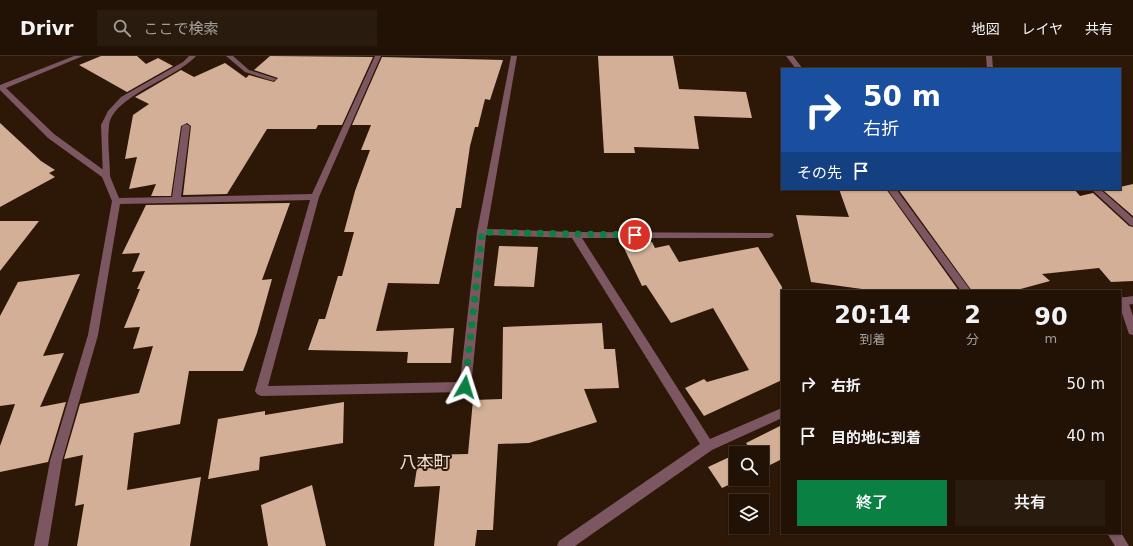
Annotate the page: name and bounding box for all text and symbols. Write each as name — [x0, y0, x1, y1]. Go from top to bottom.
search box — [97, 10, 377, 46]
text: Drivr — [20, 17, 73, 39]
icon: search — [111, 17, 133, 39]
text: ここで検索 — [143, 20, 218, 38]
text: 地図 — [971, 21, 999, 37]
text: レイヤ — [1021, 21, 1063, 37]
text: 共有 — [1085, 21, 1113, 37]
text: 50 m — [863, 80, 941, 113]
icon: right — [797, 84, 849, 136]
text: 右折 — [863, 118, 899, 139]
icon: arrive — [850, 160, 872, 182]
text: その先 — [797, 164, 842, 182]
pin — [618, 218, 652, 252]
icon: arrive — [624, 224, 646, 246]
text: 20:14 — [834, 301, 911, 329]
text: 2 — [964, 301, 981, 329]
text: 90 — [1034, 303, 1068, 331]
text: m — [1045, 331, 1057, 346]
text: 到着 — [860, 332, 886, 347]
text: 分 — [966, 332, 979, 347]
position arrow — [444, 366, 486, 408]
icon: right — [797, 373, 819, 395]
text: 50 m — [1067, 375, 1105, 393]
text: 右折 — [831, 377, 861, 395]
icon: arrive — [797, 425, 819, 447]
text: 40 m — [1067, 427, 1105, 445]
text: 目的地に到着 — [831, 429, 921, 447]
map controls — [729, 446, 769, 534]
button: search — [729, 446, 769, 486]
district label: 八本町 — [400, 452, 451, 472]
button: 終了 — [797, 480, 947, 526]
button: 共有 — [955, 480, 1105, 526]
button: layers — [729, 494, 769, 534]

